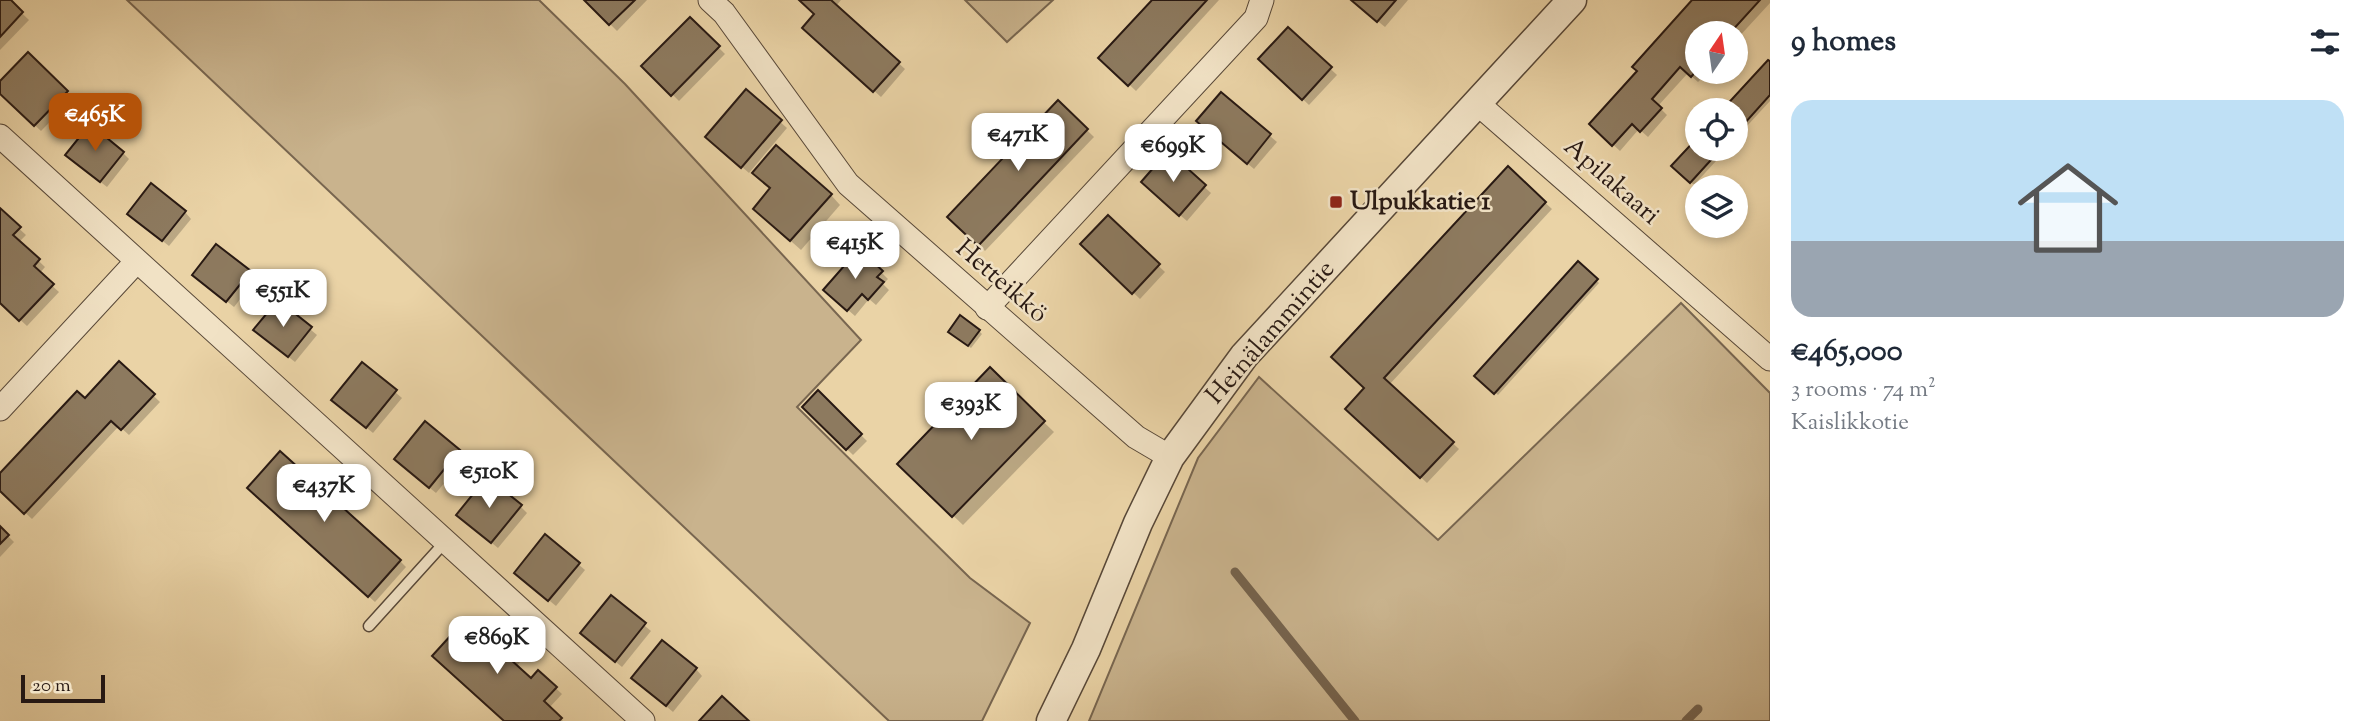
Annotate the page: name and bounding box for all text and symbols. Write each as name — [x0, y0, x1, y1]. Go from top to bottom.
north arrow — [1685, 21, 1748, 84]
map controls — [1685, 21, 1748, 238]
text: 9 homes — [1791, 21, 1896, 64]
icon: filters — [2306, 23, 2344, 61]
pin: €465K — [46, 94, 144, 153]
button: locate — [1685, 98, 1748, 161]
text: €465K — [65, 99, 125, 132]
pin: €471K — [969, 114, 1067, 173]
text: €471K — [988, 119, 1048, 152]
pin: €699K — [1124, 124, 1222, 184]
text: €699K — [1141, 130, 1205, 163]
street label: Apilakaari — [1555, 130, 1667, 234]
icon: home — [2005, 145, 2131, 271]
button: layers — [1685, 175, 1748, 238]
place label: Ulpukkatie 1 — [1350, 184, 1490, 221]
marker: Ulpukkatie 1 — [1328, 194, 1344, 210]
pin: €415K — [806, 222, 904, 281]
text: €415K — [826, 227, 884, 260]
street label: Hetteikkö — [947, 231, 1055, 333]
street label: Heinälammintie — [1198, 253, 1344, 413]
pin: €551K — [234, 270, 332, 329]
text: €551K — [256, 275, 310, 308]
text: €465,000 — [1791, 331, 1903, 374]
text: 3 rooms · 74 m² — [1791, 374, 1936, 407]
pin: €393K — [922, 382, 1020, 442]
text: €393K — [941, 388, 1001, 421]
text: Kaislikkotie — [1791, 407, 1909, 440]
pin: €510K — [440, 450, 538, 510]
text: €510K — [460, 456, 518, 489]
pin: €437K — [275, 464, 373, 524]
text: €437K — [293, 470, 355, 503]
pin: €869K — [448, 616, 546, 676]
text: €869K — [465, 622, 529, 655]
scale bar — [21, 672, 105, 704]
text: 20 m — [32, 673, 71, 700]

